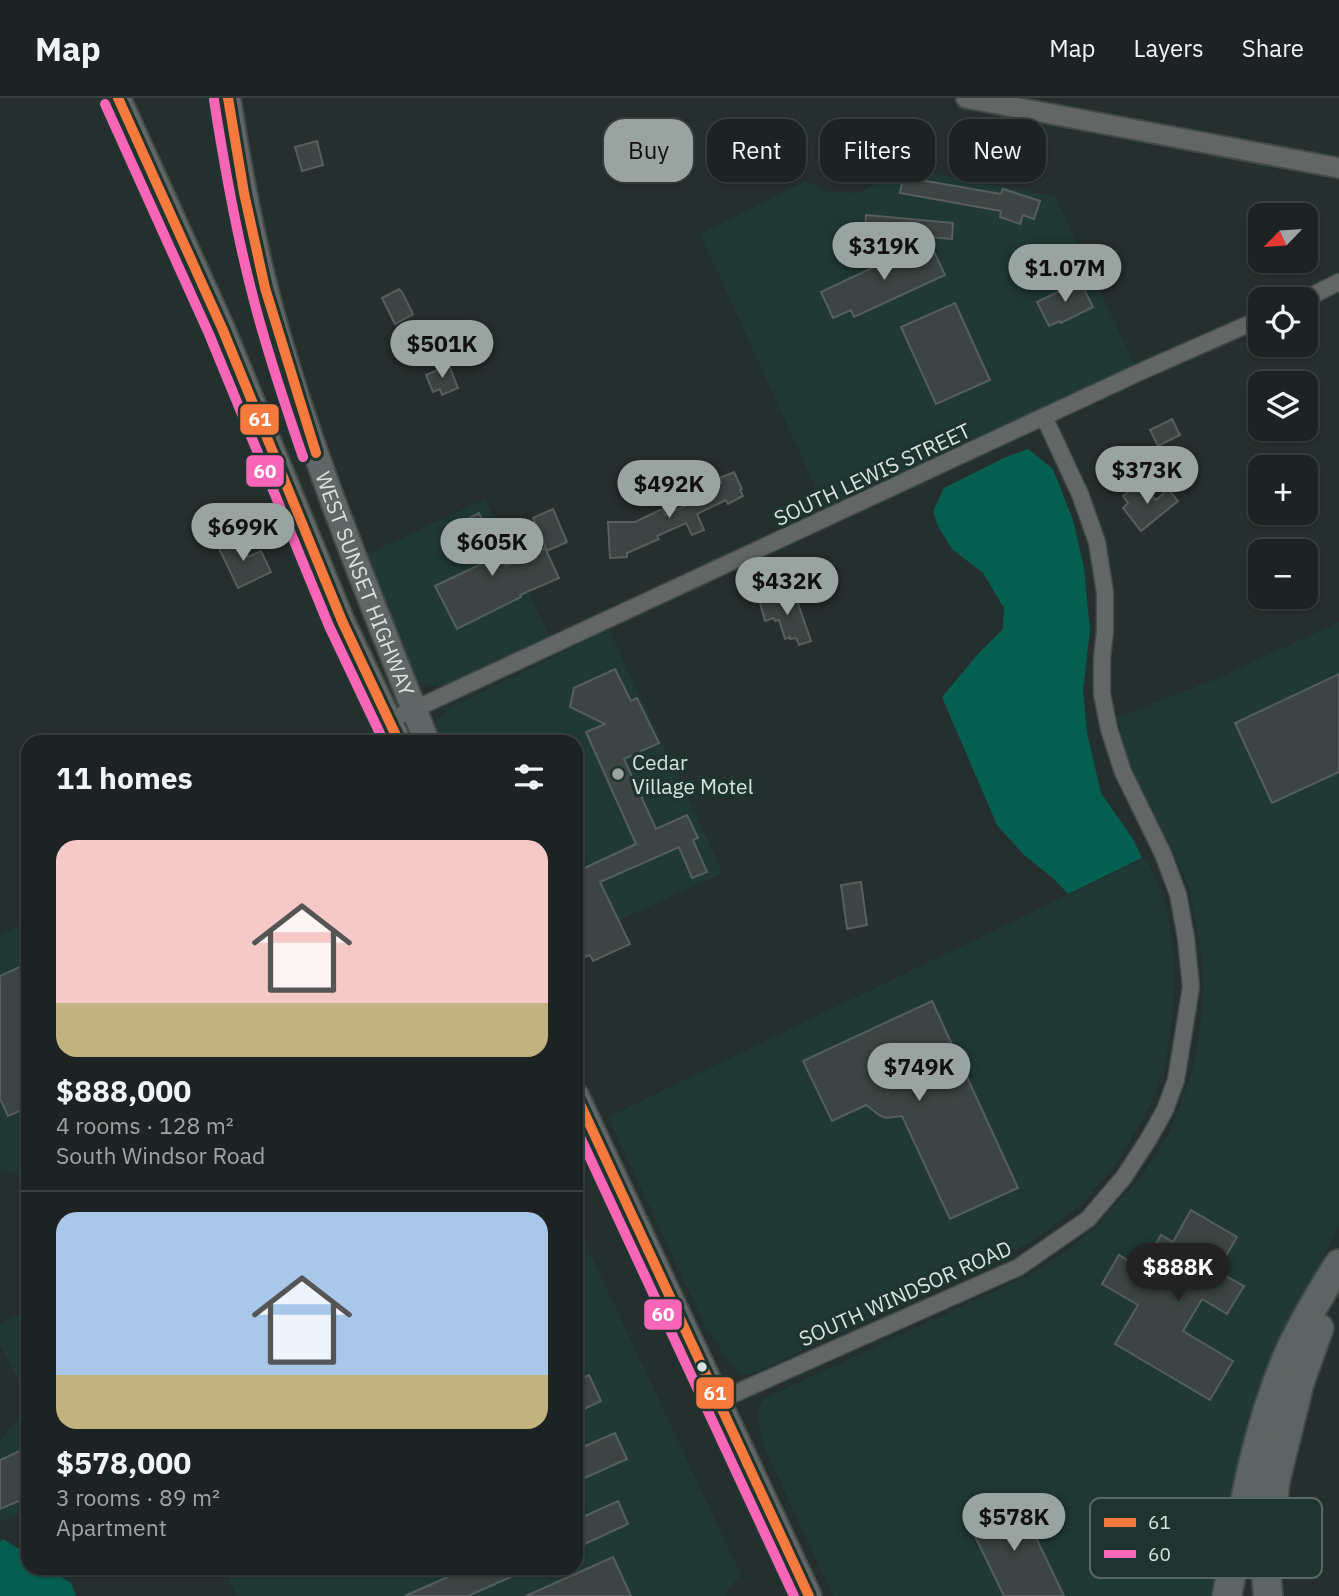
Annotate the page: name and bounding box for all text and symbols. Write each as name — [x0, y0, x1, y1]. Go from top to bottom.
text: Map — [35, 27, 101, 70]
text: Map — [1049, 32, 1096, 64]
text: Layers — [1134, 32, 1204, 64]
text: Share — [1242, 32, 1304, 64]
chip: Buy — [604, 119, 693, 182]
chip: Rent — [707, 119, 806, 182]
chip: Filters — [820, 119, 935, 182]
chip: New — [949, 119, 1046, 182]
north arrow — [1248, 203, 1318, 273]
map controls — [1248, 203, 1318, 609]
pin: $319K — [835, 222, 933, 282]
text: $319K — [848, 230, 920, 260]
pin: $1.07M — [1008, 244, 1122, 304]
text: $1.07M — [1024, 252, 1106, 282]
button: locate — [1248, 287, 1318, 357]
pin: $501K — [393, 320, 491, 380]
text: $501K — [406, 328, 478, 358]
button: layers — [1248, 371, 1318, 441]
line badge: 61 — [239, 403, 280, 436]
text: 61 — [249, 407, 272, 431]
street label: SOUTH LEWIS STREET — [769, 416, 975, 532]
pin: $373K — [1098, 446, 1196, 506]
line badge: 60 — [245, 454, 285, 488]
text: $373K — [1111, 454, 1183, 484]
button: + — [1248, 455, 1318, 525]
text: 60 — [254, 459, 276, 483]
pin: $492K — [620, 460, 718, 520]
street label: WEST SUNSET HIGHWAY — [309, 467, 422, 701]
text: $492K — [633, 468, 705, 498]
pin: $699K — [194, 504, 292, 563]
text: $699K — [207, 511, 279, 541]
pin: $605K — [443, 518, 541, 578]
text: $605K — [456, 526, 528, 556]
button: − — [1248, 539, 1318, 609]
pin: $432K — [738, 558, 836, 617]
text: $432K — [751, 565, 823, 595]
place label: Cedar Village Motel — [632, 748, 754, 800]
text: 11 homes — [56, 758, 193, 797]
icon: filters — [510, 758, 548, 796]
marker: Cedar Village Motel — [610, 766, 626, 782]
icon: home — [239, 885, 365, 1011]
pin: $749K — [870, 1044, 968, 1103]
text: $749K — [883, 1051, 955, 1081]
text: $888,000 — [56, 1071, 191, 1110]
text: 4 rooms · 128 m² — [56, 1110, 234, 1140]
text: South Windsor Road — [56, 1140, 265, 1170]
street label: SOUTH WINDSOR ROAD — [794, 1233, 1016, 1353]
pin: $888K — [1129, 1244, 1227, 1303]
text: $888K — [1142, 1251, 1214, 1281]
icon: home — [239, 1257, 365, 1383]
line badge: 60 — [643, 1298, 683, 1331]
text: 60 — [652, 1302, 674, 1326]
unlabelled marker — [695, 1360, 709, 1374]
line badge: 61 — [695, 1376, 735, 1410]
text: 61 — [704, 1381, 727, 1405]
text: $578,000 — [56, 1443, 191, 1482]
text: 3 rooms · 89 m² — [56, 1482, 220, 1512]
pin: $578K — [965, 1494, 1063, 1553]
legend — [1090, 1498, 1322, 1578]
text: $578K — [978, 1501, 1050, 1531]
text: 61 — [1148, 1510, 1171, 1534]
text: Apartment — [56, 1512, 167, 1542]
text: 60 — [1148, 1542, 1171, 1566]

